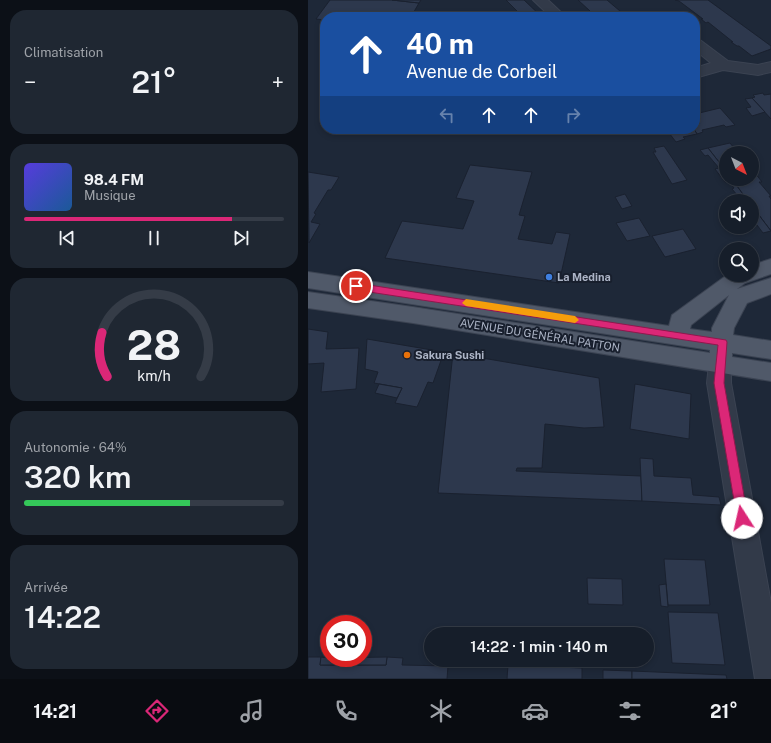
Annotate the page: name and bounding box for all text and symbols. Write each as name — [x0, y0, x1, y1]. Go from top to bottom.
text: 40 m — [406, 27, 474, 60]
icon: ahead — [340, 28, 392, 80]
text: Climatisation — [24, 45, 103, 60]
text: Avenue de Corbeil — [406, 61, 558, 82]
text: 21° — [131, 64, 177, 100]
text: − — [24, 69, 36, 95]
text: + — [272, 69, 284, 95]
icon: left — [436, 104, 458, 126]
icon: ahead — [478, 104, 500, 126]
icon: ahead — [520, 104, 542, 126]
icon: right — [562, 104, 584, 126]
north arrow — [719, 146, 759, 186]
map controls — [719, 146, 759, 282]
text: 98.4 FM — [84, 171, 144, 188]
text: Musique — [84, 188, 136, 203]
button: sound — [719, 194, 759, 234]
icon: previous — [56, 227, 78, 249]
icon: pause — [143, 227, 165, 249]
icon: next — [230, 227, 252, 249]
button: search — [719, 242, 759, 282]
pin — [339, 269, 373, 303]
place label: La Medina — [557, 271, 611, 283]
marker: La Medina — [544, 272, 554, 282]
icon: arrive — [345, 275, 367, 297]
street label: AVENUE DU GÉNÉRAL PATTON — [459, 315, 621, 354]
text: 28 — [127, 320, 181, 369]
place label: Sakura Sushi — [415, 349, 484, 361]
marker: Sakura Sushi — [402, 350, 412, 360]
text: km/h — [137, 367, 171, 384]
text: Autonomie · 64% — [24, 440, 127, 455]
text: 320 km — [24, 459, 131, 495]
position arrow — [721, 497, 763, 539]
text: Arrivée — [24, 580, 68, 595]
text: 14:22 — [24, 599, 101, 635]
speed limit sign: 30 — [320, 615, 372, 667]
text: 14:22 · 1 min · 140 m — [470, 638, 608, 655]
icon: directions — [143, 697, 171, 725]
icon: music — [238, 697, 266, 725]
icon: phone — [332, 697, 360, 725]
icon: climate — [427, 697, 455, 725]
icon: car — [521, 697, 549, 725]
icon: filters — [616, 697, 644, 725]
text: 14:21 — [33, 701, 77, 722]
text: 21° — [710, 701, 738, 722]

